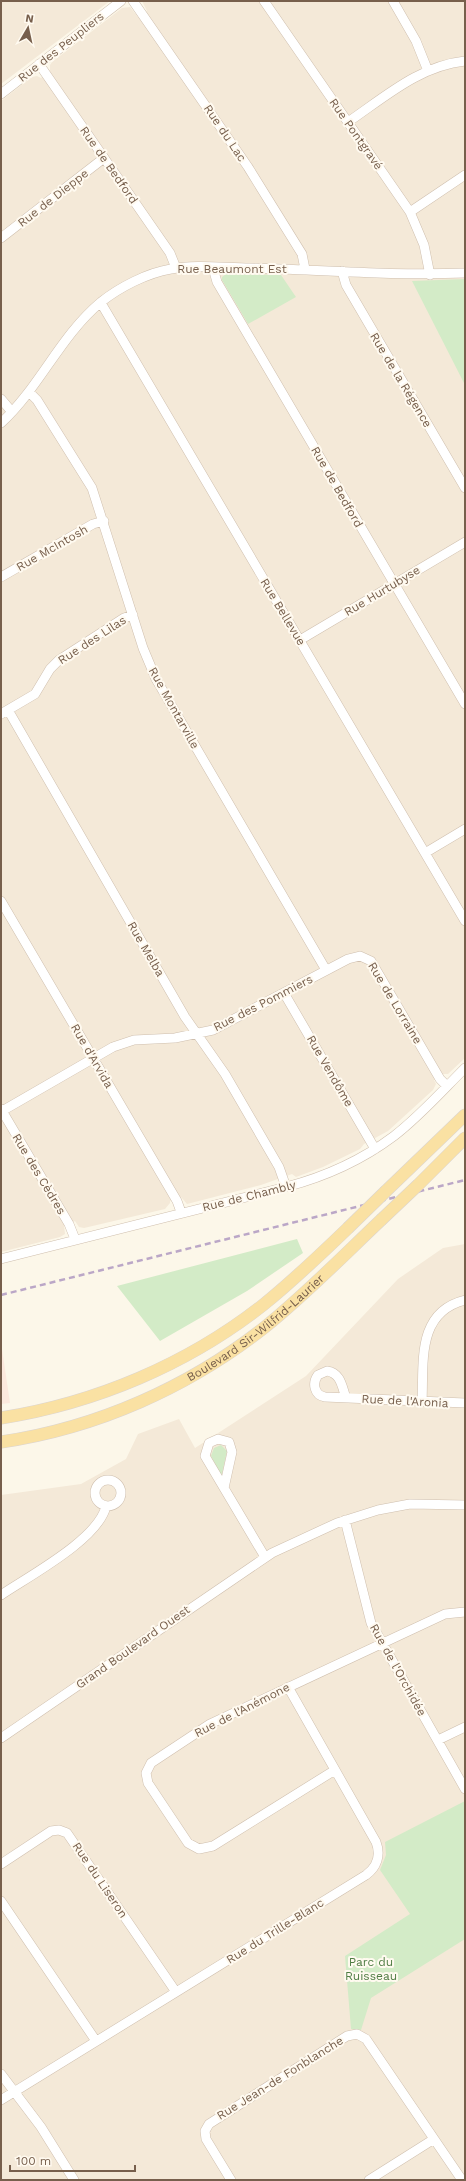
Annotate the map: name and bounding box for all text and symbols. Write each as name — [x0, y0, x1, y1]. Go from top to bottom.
north arrow — [8, 8, 48, 48]
street label: Rue des Peupliers — [15, 9, 107, 85]
text: N — [24, 12, 35, 26]
street label: Rue Pontgravé — [326, 96, 386, 172]
street label: Rue du Lac — [201, 102, 249, 164]
street label: Rue de Bedford — [77, 124, 141, 206]
street label: Rue de Dieppe — [15, 166, 91, 230]
street label: Rue Beaumont Est — [177, 262, 287, 276]
street label: Rue de la Régence — [367, 330, 435, 430]
street label: Rue de Bedford — [308, 444, 366, 530]
street label: Rue McIntosh — [14, 522, 90, 574]
street label: Rue Hurtubyse — [342, 563, 423, 619]
street label: Rue Bellevue — [258, 576, 309, 648]
street label: Rue des Lilas — [55, 613, 129, 667]
street label: Rue Montarville — [146, 665, 202, 751]
street label: Rue Melba — [125, 919, 167, 979]
street label: Rue de Lorraine — [365, 960, 425, 1047]
street label: Rue des Pommiers — [211, 972, 315, 1034]
street label: Rue d'Arvida — [68, 1021, 116, 1091]
street label: Rue Vendôme — [304, 1033, 356, 1109]
street label: Rue des Cèdres — [9, 1131, 69, 1217]
street label: Rue de Chambly — [201, 1177, 298, 1214]
street label: Boulevard Sir-Wilfrid-Laurier — [184, 1271, 327, 1384]
street label: Rue de l'Aronia — [361, 1392, 449, 1410]
street label: Grand Boulevard Ouest — [73, 1602, 193, 1692]
street label: Rue de l'Orchidée — [367, 1621, 429, 1719]
street label: Rue de l'Anémone — [192, 1680, 292, 1740]
street label: Rue du Liseron — [70, 1840, 130, 1920]
street label: Rue du Trille-Blanc — [224, 1895, 327, 1967]
park label: Parc du Ruisseau — [345, 1955, 397, 1983]
street label: Rue Jean-de Fonblanche — [214, 2033, 346, 2123]
scale bar — [10, 2147, 135, 2173]
text: 100 m — [16, 2154, 51, 2168]

